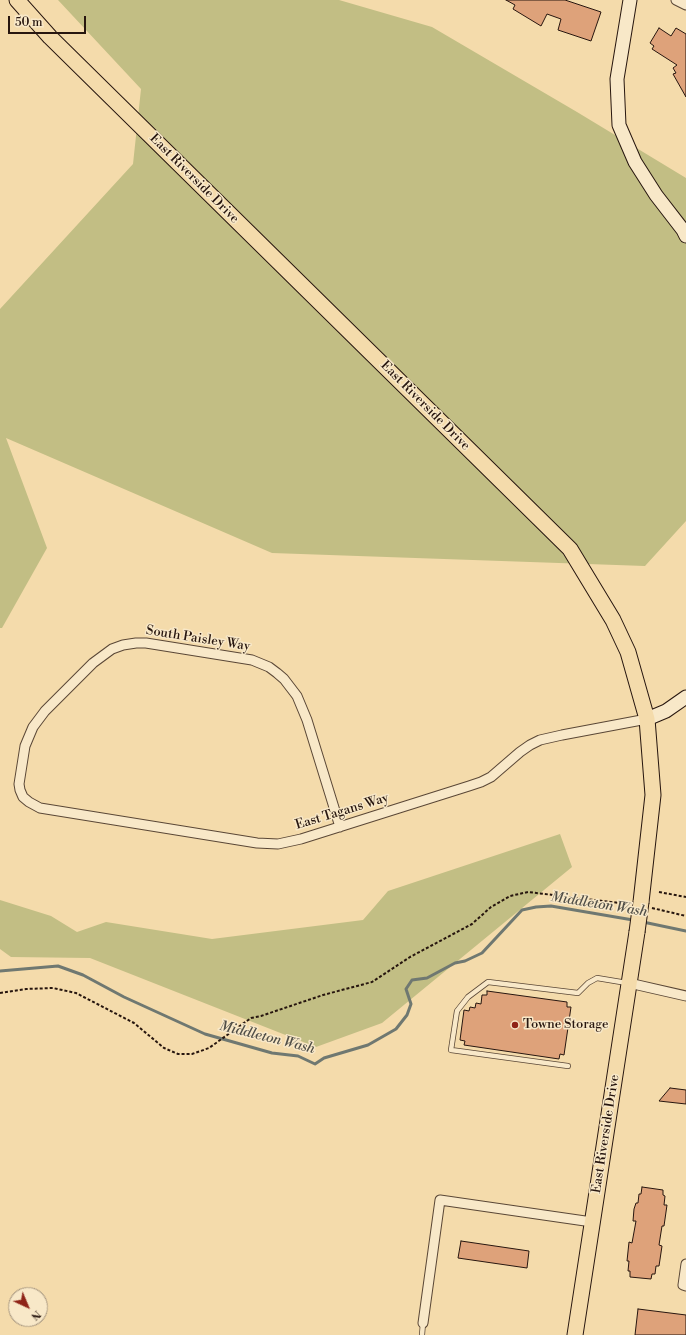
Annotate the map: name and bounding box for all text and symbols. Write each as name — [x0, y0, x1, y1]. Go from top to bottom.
scale bar — [10, 8, 88, 34]
text: 50 m — [15, 15, 43, 30]
street label: East Riverside Drive — [146, 131, 242, 227]
street label: East Riverside Drive — [377, 358, 473, 454]
street label: South Paisley Way — [145, 623, 251, 655]
street label: East Tagans Way — [293, 790, 391, 834]
water label: Middleton Wash — [549, 889, 649, 921]
place label: Towne Storage — [523, 1017, 608, 1033]
water label: Middleton Wash — [218, 1018, 316, 1058]
marker: Towne Storage — [510, 1020, 520, 1030]
street label: East Riverside Drive — [589, 1073, 623, 1195]
north arrow — [8, 1287, 48, 1327]
text: N — [28, 1307, 44, 1323]

